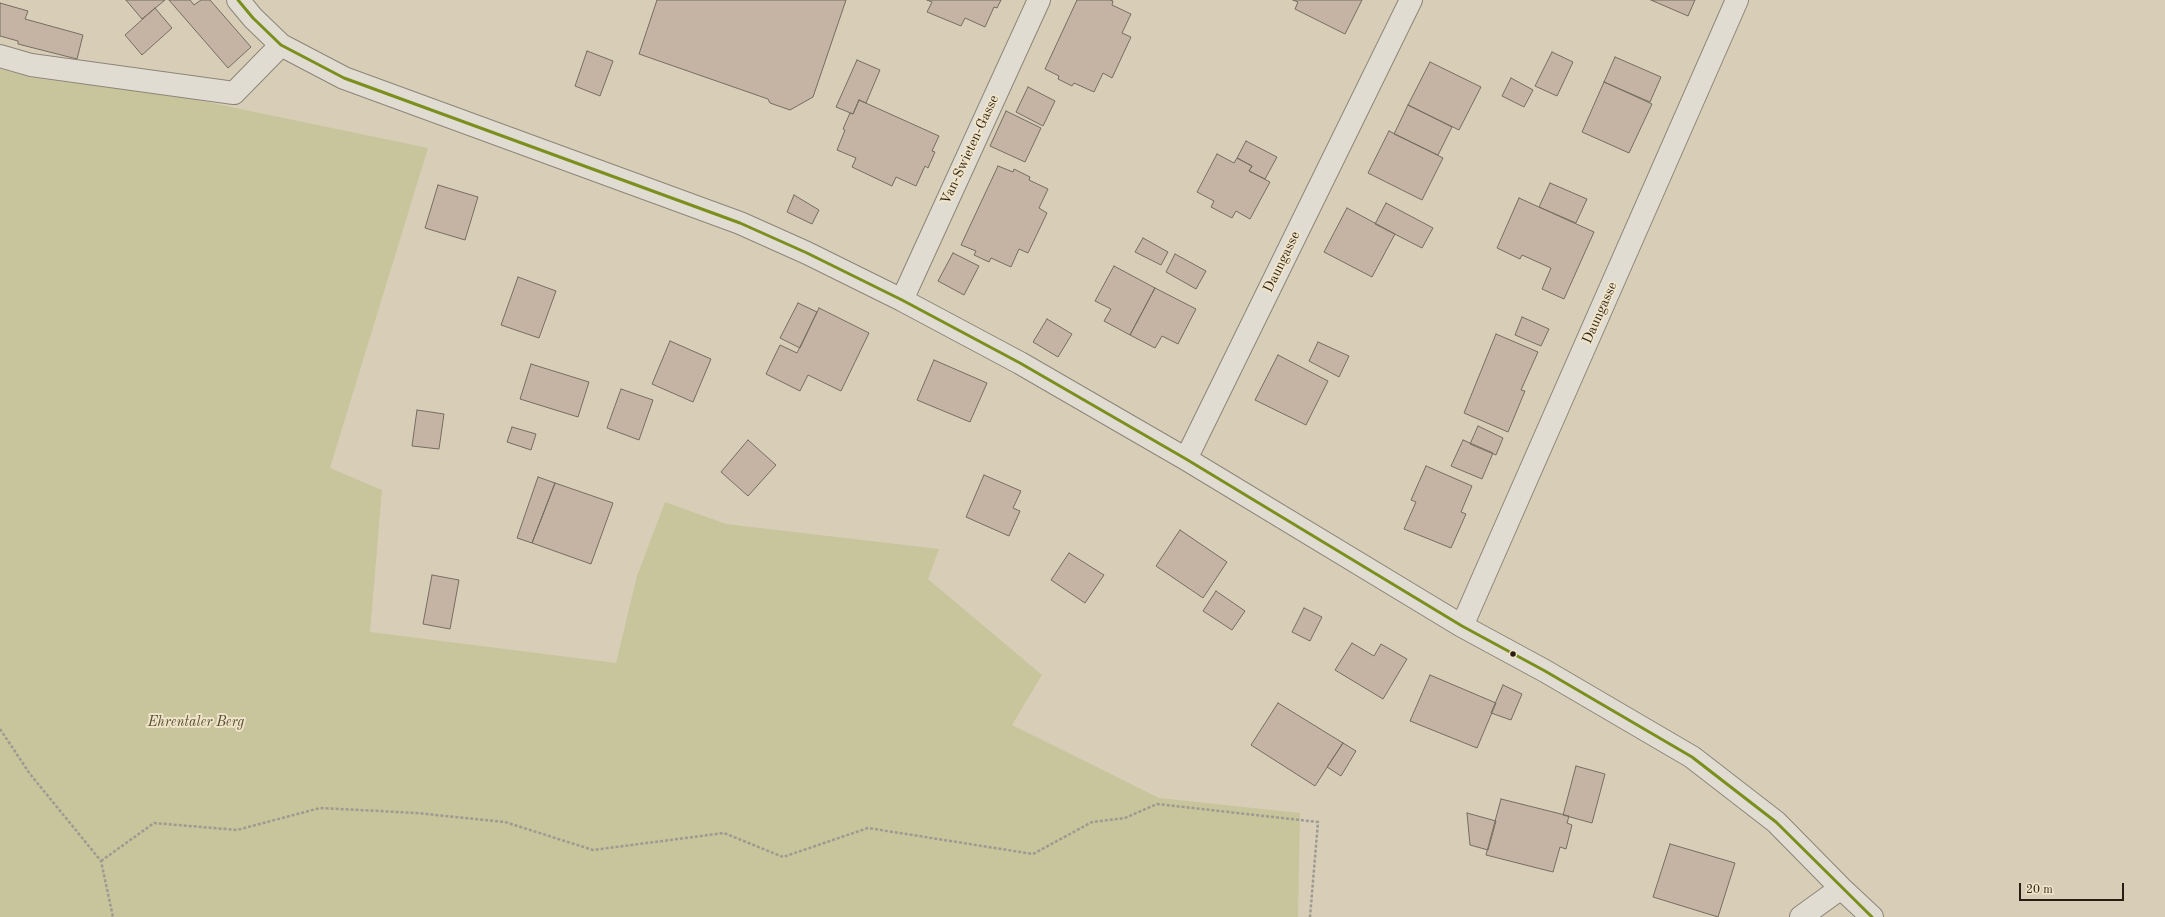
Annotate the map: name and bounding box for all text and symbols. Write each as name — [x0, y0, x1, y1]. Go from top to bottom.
street label: Van-Swieten-Gasse — [937, 93, 1003, 207]
street label: Daungasse — [1260, 229, 1304, 295]
street label: Daungasse — [1579, 279, 1621, 347]
unlabelled marker — [1508, 649, 1518, 659]
park label: Ehrentaler Berg — [148, 714, 244, 730]
scale bar — [2021, 875, 2126, 901]
text: 20 m — [2026, 884, 2053, 896]

